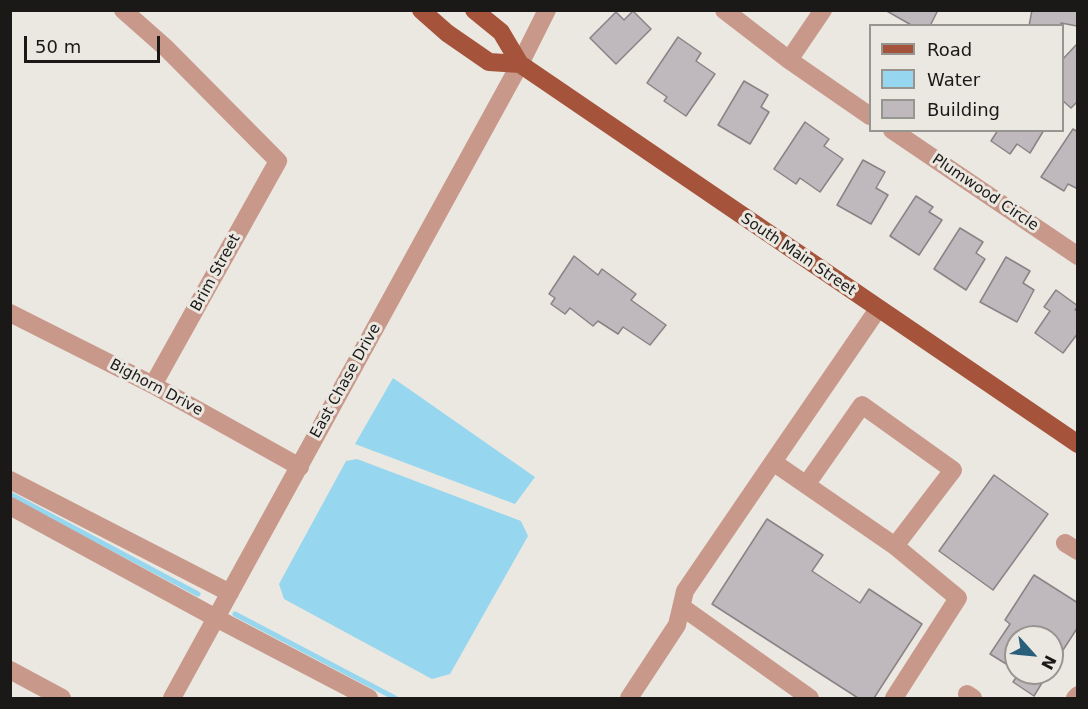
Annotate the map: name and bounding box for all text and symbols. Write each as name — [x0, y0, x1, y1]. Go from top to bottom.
scale bar — [27, 24, 164, 62]
legend — [869, 24, 1064, 132]
text: 50 m — [35, 36, 81, 57]
text: Road — [927, 39, 972, 60]
text: Water — [927, 69, 980, 90]
text: Building — [927, 99, 1000, 120]
street label: Plumwood Circle — [928, 151, 1042, 235]
street label: South Main Street — [737, 210, 859, 300]
street label: Brim Street — [187, 231, 245, 315]
street label: East Chase Drive — [307, 321, 385, 441]
street label: Bighorn Drive — [106, 356, 206, 420]
north arrow — [1004, 625, 1064, 685]
text: N — [1037, 652, 1060, 673]

